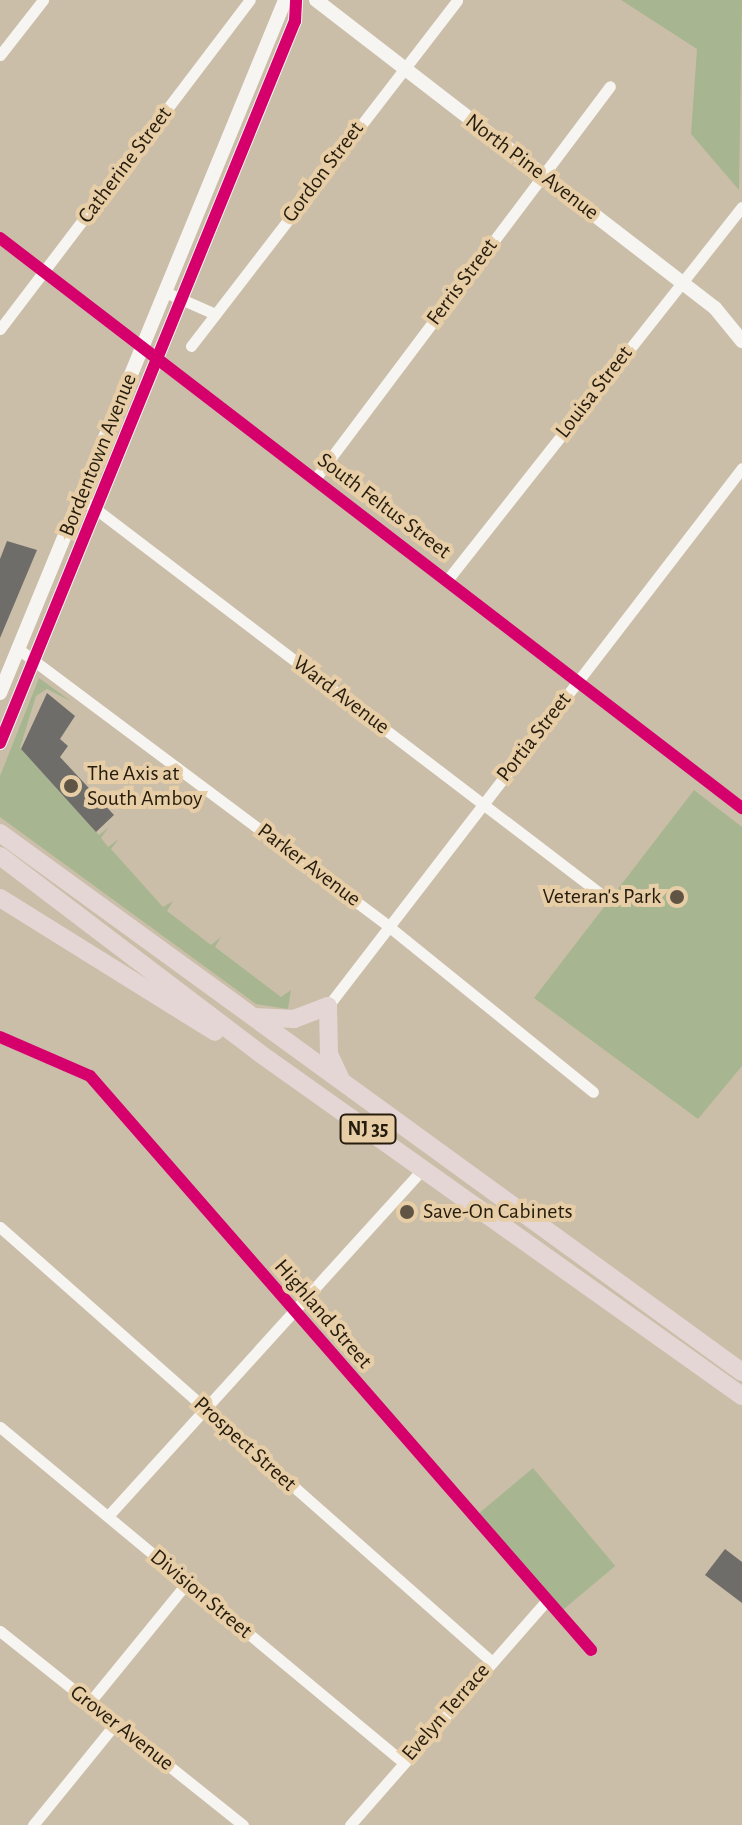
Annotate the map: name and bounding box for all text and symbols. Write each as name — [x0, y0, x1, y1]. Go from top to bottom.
street label: Catherine Street — [72, 101, 178, 229]
street label: North Pine Avenue — [460, 108, 604, 226]
street label: Gordon Street — [277, 116, 369, 228]
street label: Ferris Street — [421, 233, 503, 331]
street label: Louisa Street — [550, 341, 638, 443]
street label: Bordentown Avenue — [53, 370, 143, 540]
street label: South Feltus Street — [312, 447, 456, 565]
street label: Ward Avenue — [287, 650, 395, 740]
street label: Portia Street — [491, 687, 577, 787]
place label: The Axis at South Amboy — [87, 760, 202, 812]
marker: The Axis at South Amboy — [62, 777, 80, 795]
street label: Parker Avenue — [252, 818, 366, 912]
place label: Veteran's Park — [542, 884, 661, 910]
marker: Veteran's Park — [668, 888, 686, 906]
road number: NJ 35 — [338, 1113, 398, 1145]
place label: Save-On Cabinets — [423, 1199, 573, 1225]
marker: Save-On Cabinets — [398, 1203, 416, 1221]
street label: Highland Street — [268, 1254, 378, 1374]
street label: Prospect Street — [188, 1391, 302, 1497]
street label: Division Street — [145, 1544, 257, 1644]
street label: Evelyn Terrace — [396, 1658, 496, 1766]
street label: Grover Avenue — [65, 1679, 179, 1777]

